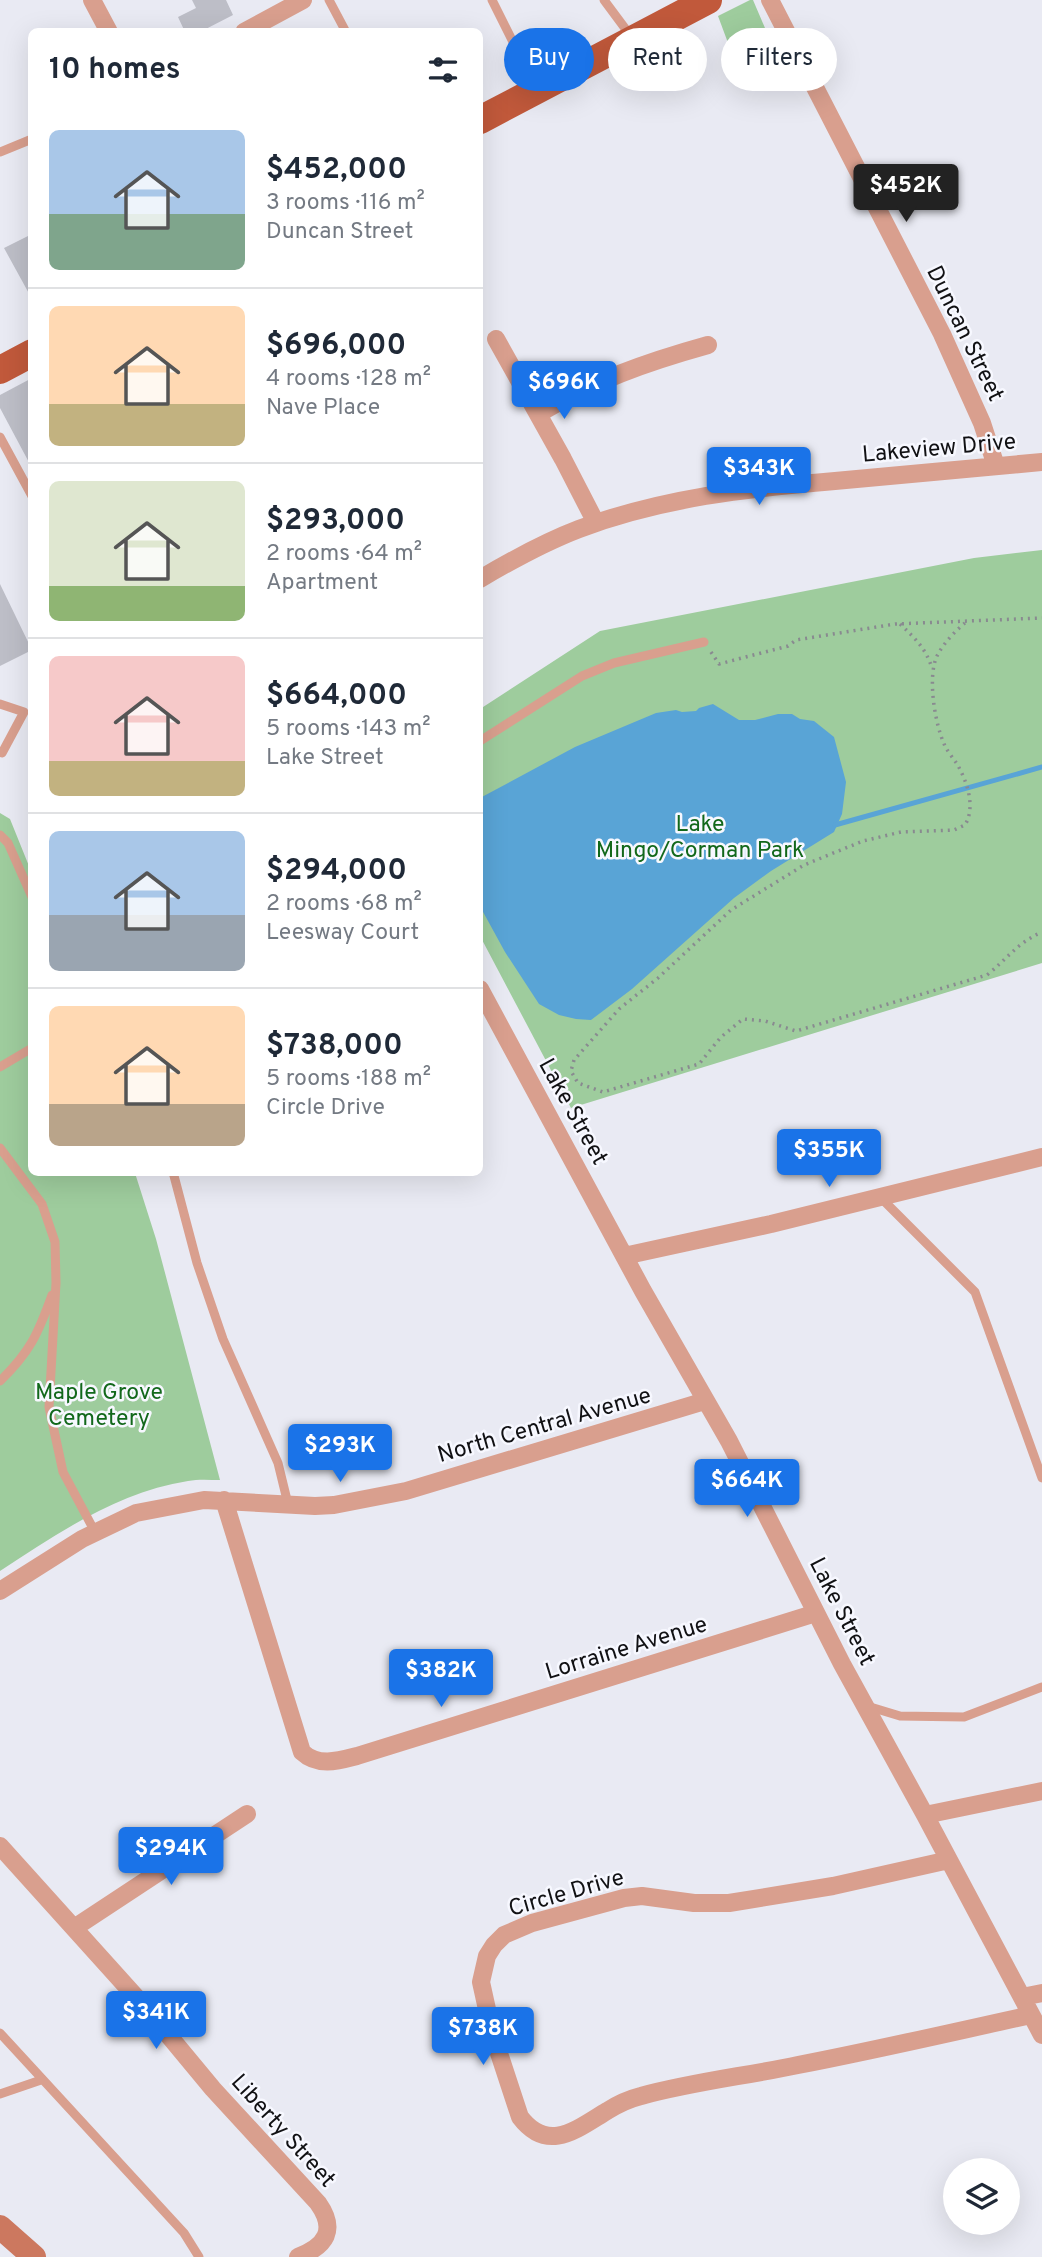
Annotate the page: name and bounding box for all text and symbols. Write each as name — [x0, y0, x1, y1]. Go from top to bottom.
chip: Buy — [504, 28, 594, 91]
chip: Rent — [608, 28, 707, 91]
chip: Filters — [721, 28, 837, 91]
icon: filters — [424, 51, 462, 89]
text: 10 homes — [49, 52, 180, 89]
text: $452,000 — [266, 152, 407, 189]
icon: home — [105, 158, 189, 242]
pin: $452K — [857, 164, 955, 224]
text: $452K — [869, 172, 943, 201]
text: 3 rooms · 116 m² — [266, 189, 425, 218]
text: Duncan Street — [266, 218, 413, 247]
street label: Duncan Street — [918, 261, 1009, 407]
text: $696,000 — [266, 328, 406, 365]
icon: home — [105, 334, 189, 418]
pin: $696K — [515, 362, 613, 421]
text: 4 rooms · 128 m² — [266, 365, 431, 394]
text: $696K — [528, 369, 600, 398]
text: Nave Place — [266, 394, 380, 423]
street label: Lakeview Drive — [861, 428, 1017, 471]
pin: $343K — [710, 448, 808, 507]
text: $343K — [723, 455, 795, 484]
text: $293,000 — [266, 503, 405, 540]
icon: home — [105, 509, 189, 593]
text: 2 rooms · 64 m² — [266, 540, 422, 569]
text: Apartment — [266, 569, 378, 598]
text: $664,000 — [266, 678, 407, 715]
icon: home — [105, 684, 189, 768]
text: 5 rooms · 143 m² — [266, 715, 431, 744]
text: Lake Street — [266, 744, 384, 773]
park label: Lake Mingo/Corman Park — [596, 811, 804, 866]
text: $294,000 — [266, 853, 407, 890]
icon: home — [105, 859, 189, 943]
text: 2 rooms · 68 m² — [266, 890, 422, 919]
text: Leesway Court — [266, 919, 419, 948]
text: $738,000 — [266, 1028, 403, 1065]
icon: home — [105, 1034, 189, 1118]
street label: Lake Street — [531, 1054, 613, 1171]
text: 5 rooms · 188 m² — [266, 1065, 431, 1094]
text: Circle Drive — [266, 1094, 385, 1123]
pin: $355K — [780, 1130, 878, 1189]
text: $355K — [793, 1137, 865, 1166]
park label: Maple Grove Cemetery — [35, 1379, 163, 1434]
street label: North Central Avenue — [435, 1382, 655, 1471]
pin: $293K — [291, 1424, 389, 1484]
text: $293K — [304, 1432, 376, 1461]
pin: $664K — [698, 1460, 796, 1519]
text: $664K — [710, 1467, 784, 1496]
street label: Lake Street — [801, 1553, 880, 1671]
street label: Lorraine Avenue — [542, 1611, 711, 1688]
pin: $382K — [392, 1650, 490, 1709]
text: $382K — [405, 1657, 477, 1686]
pin: $294K — [122, 1828, 220, 1887]
text: $294K — [134, 1835, 208, 1864]
street label: Circle Drive — [506, 1864, 628, 1925]
pin: $341K — [107, 1992, 205, 2051]
text: $341K — [122, 1999, 190, 2028]
pin: $738K — [434, 2008, 532, 2067]
text: $738K — [448, 2015, 518, 2044]
street label: Liberty Street — [224, 2069, 341, 2195]
map controls — [943, 2158, 1020, 2235]
button: layers — [943, 2158, 1020, 2235]

